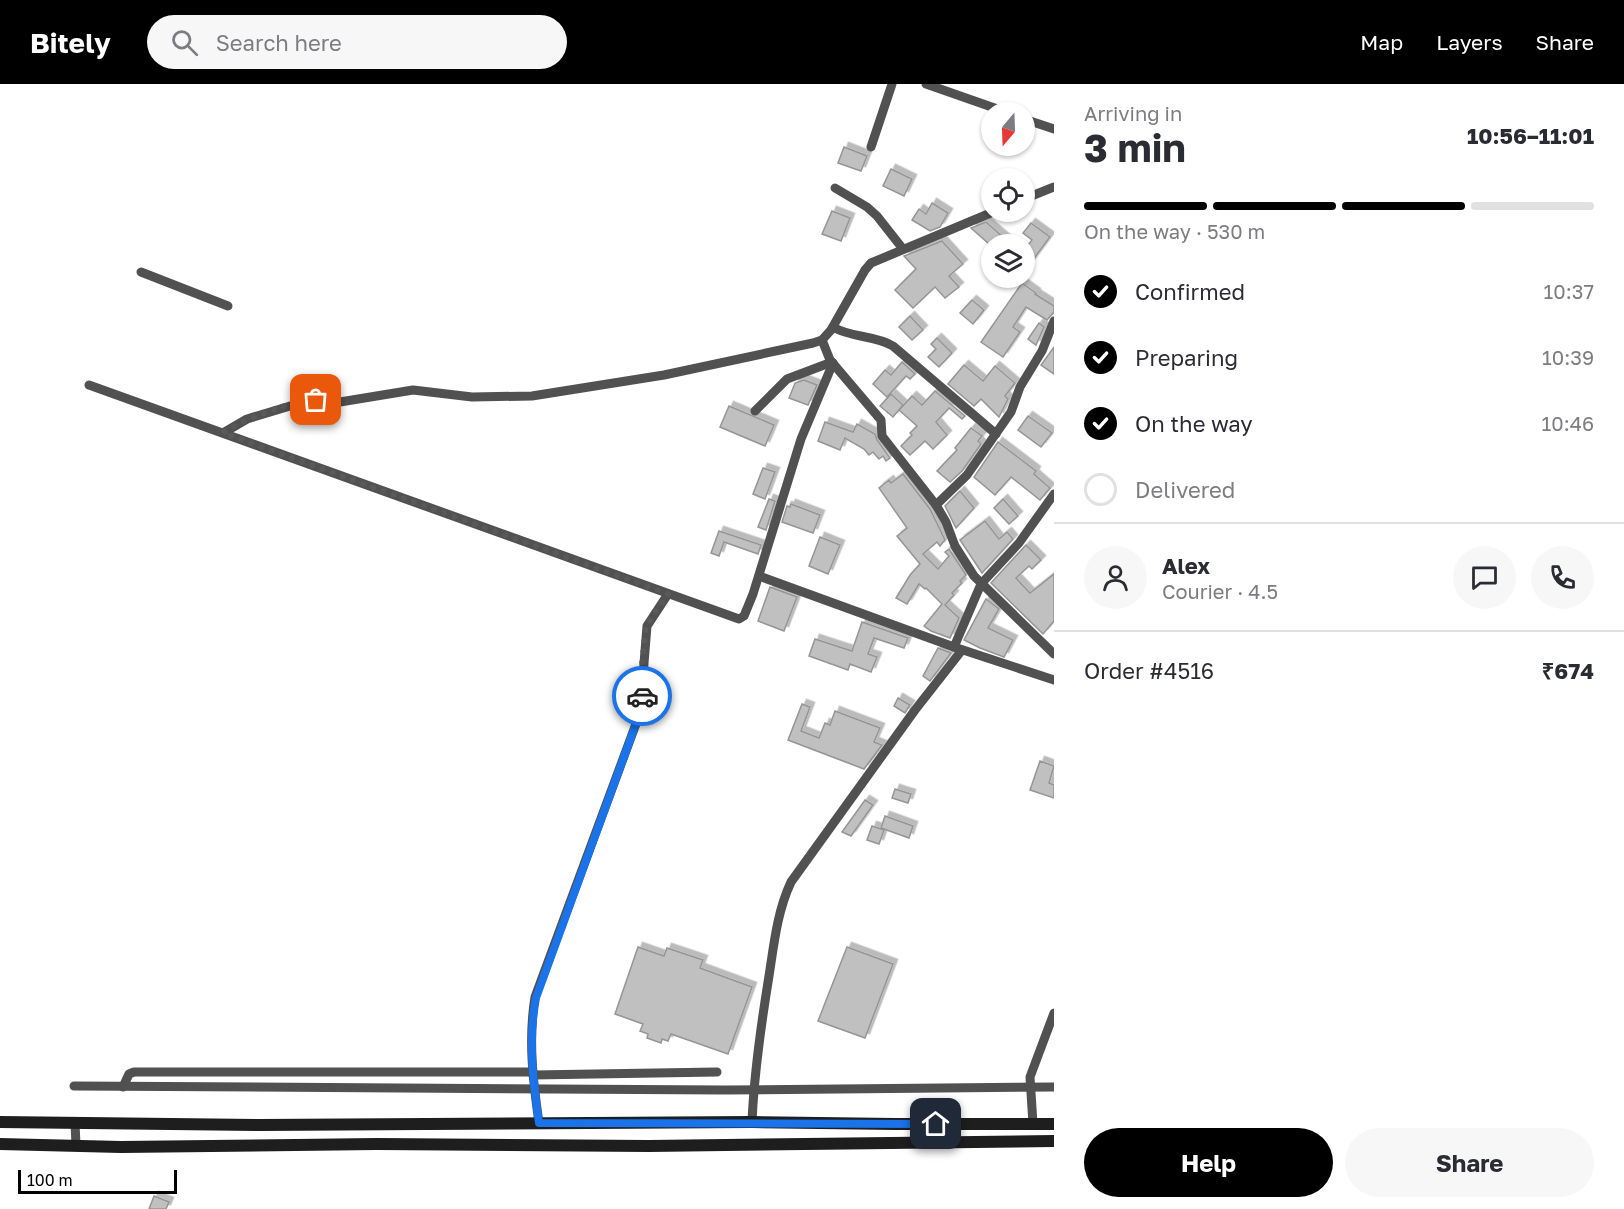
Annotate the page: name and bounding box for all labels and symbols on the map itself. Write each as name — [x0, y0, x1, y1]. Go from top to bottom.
north arrow — [981, 102, 1035, 156]
pin — [290, 374, 341, 425]
courier — [612, 666, 672, 726]
pin — [910, 1098, 961, 1149]
scale bar — [18, 1167, 177, 1194]

